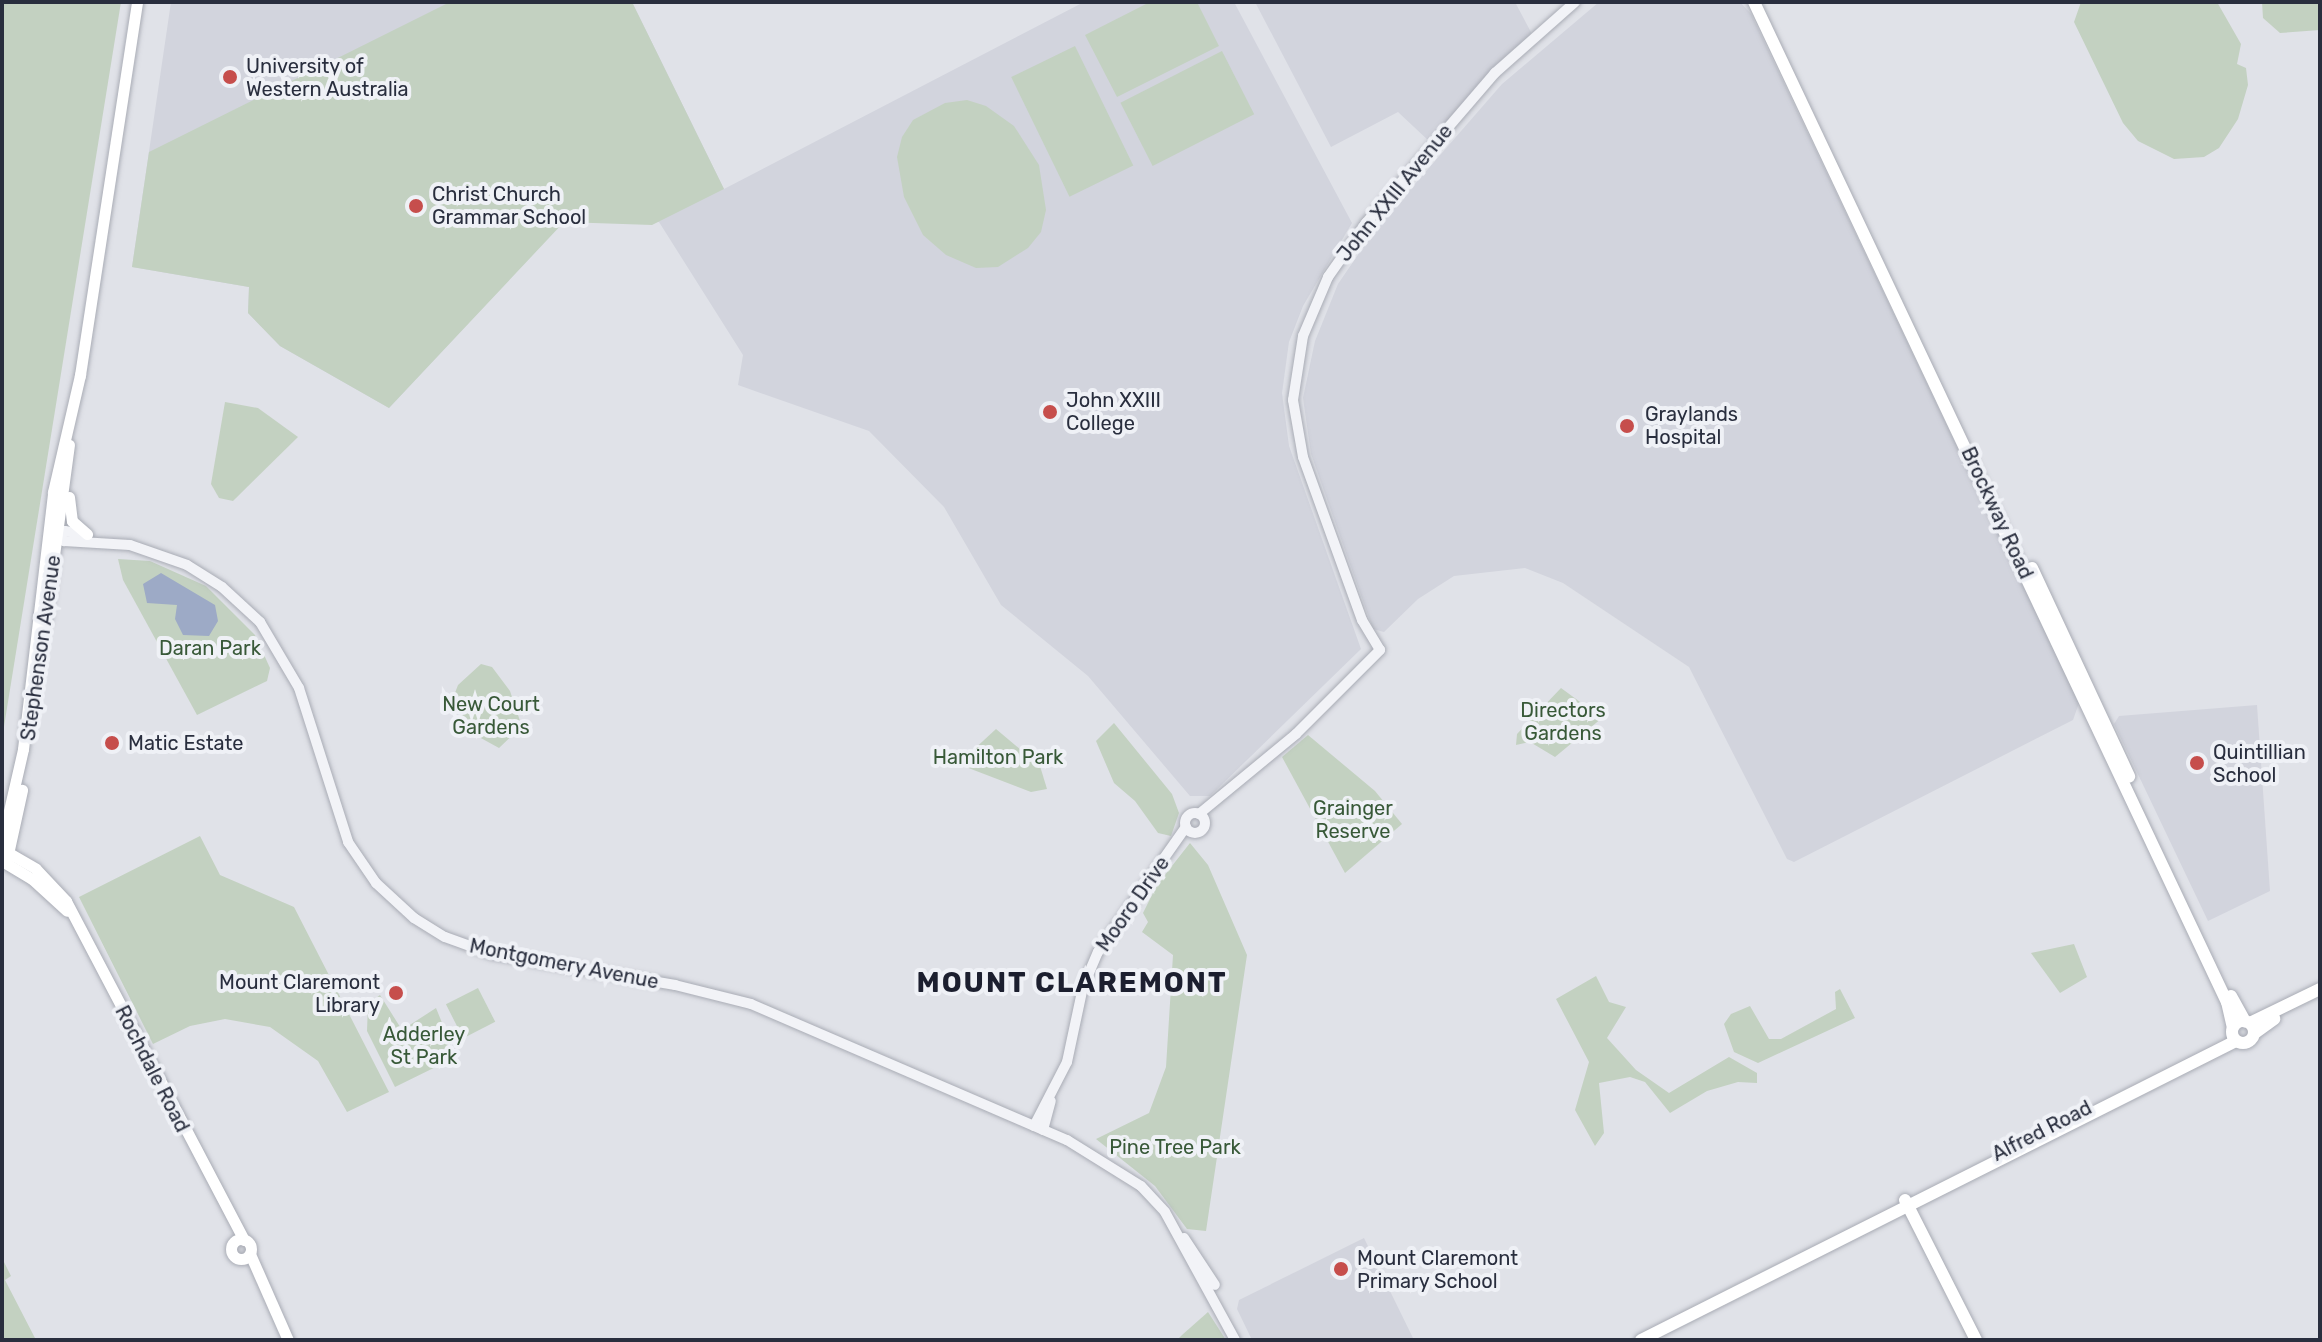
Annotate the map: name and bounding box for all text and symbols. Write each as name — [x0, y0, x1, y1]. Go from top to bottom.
place label: University of Western Australia — [246, 54, 409, 101]
marker: University of Western Australia — [221, 68, 239, 86]
street label: John XXIII Avenue — [1332, 119, 1458, 267]
place label: Christ Church Grammar School — [432, 182, 587, 229]
marker: Christ Church Grammar School — [407, 197, 425, 215]
place label: John XXIII College — [1066, 388, 1161, 435]
place label: Graylands Hospital — [1645, 402, 1738, 449]
marker: John XXIII College — [1041, 403, 1059, 421]
marker: Graylands Hospital — [1616, 415, 1638, 437]
street label: Brockway Road — [1956, 443, 2038, 583]
street label: Stephenson Avenue — [16, 553, 66, 743]
park label: Daran Park — [159, 636, 261, 660]
park label: New Court Gardens — [442, 692, 540, 739]
park label: Directors Gardens — [1520, 698, 1606, 745]
place label: Matic Estate — [128, 731, 244, 755]
marker: Matic Estate — [103, 734, 121, 752]
place label: Quintillian School — [2213, 740, 2306, 787]
park label: Hamilton Park — [933, 745, 1063, 769]
marker: Quintillian School — [2188, 754, 2206, 772]
park label: Grainger Reserve — [1313, 796, 1393, 843]
street label: Mooro Drive — [1091, 852, 1175, 956]
street label: Montgomery Avenue — [467, 934, 661, 994]
district label: MOUNT CLAREMONT — [916, 966, 1228, 1000]
place label: Mount Claremont Library — [219, 970, 380, 1017]
marker: Mount Claremont Library — [387, 984, 405, 1002]
street label: Rochdale Road — [110, 1002, 194, 1136]
park label: Adderley St Park — [383, 1022, 465, 1069]
street label: Alfred Road — [1988, 1096, 2096, 1166]
park label: Pine Tree Park — [1109, 1135, 1241, 1159]
place label: Mount Claremont Primary School — [1357, 1246, 1518, 1293]
marker: Mount Claremont Primary School — [1332, 1260, 1350, 1278]

